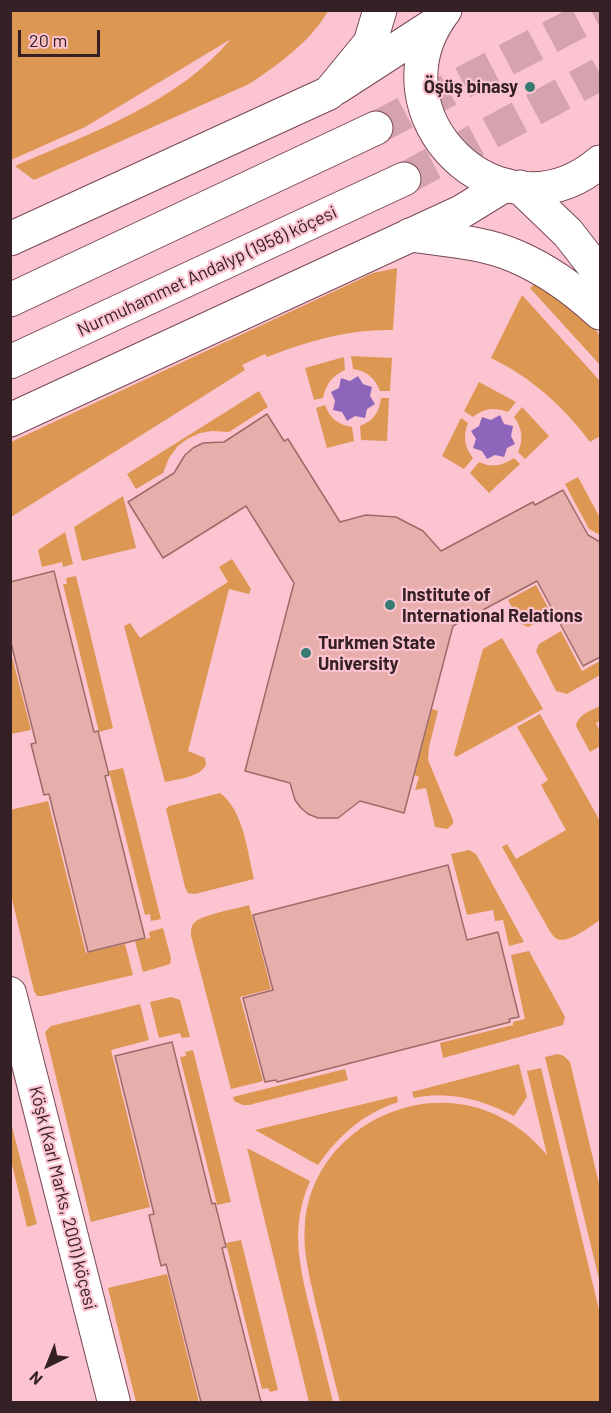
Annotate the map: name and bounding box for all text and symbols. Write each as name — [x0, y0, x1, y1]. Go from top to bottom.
scale bar — [21, 18, 104, 56]
text: 20 m — [29, 29, 67, 51]
place label: Öşüş binasy — [424, 76, 518, 98]
marker: Öşüş binasy — [523, 80, 537, 94]
street label: Nurmuhammet Andalyp (1958) köçesi — [74, 201, 340, 341]
place label: Institute of International Relations — [402, 584, 583, 626]
marker: Institute of International Relations — [383, 598, 397, 612]
place label: Turkmen State University — [318, 632, 436, 674]
marker: Turkmen State University — [299, 646, 313, 660]
street label: Köşk (Karl Marks, 2001) köçesi — [25, 1084, 101, 1312]
north arrow — [18, 1335, 78, 1395]
text: N — [25, 1368, 46, 1389]

